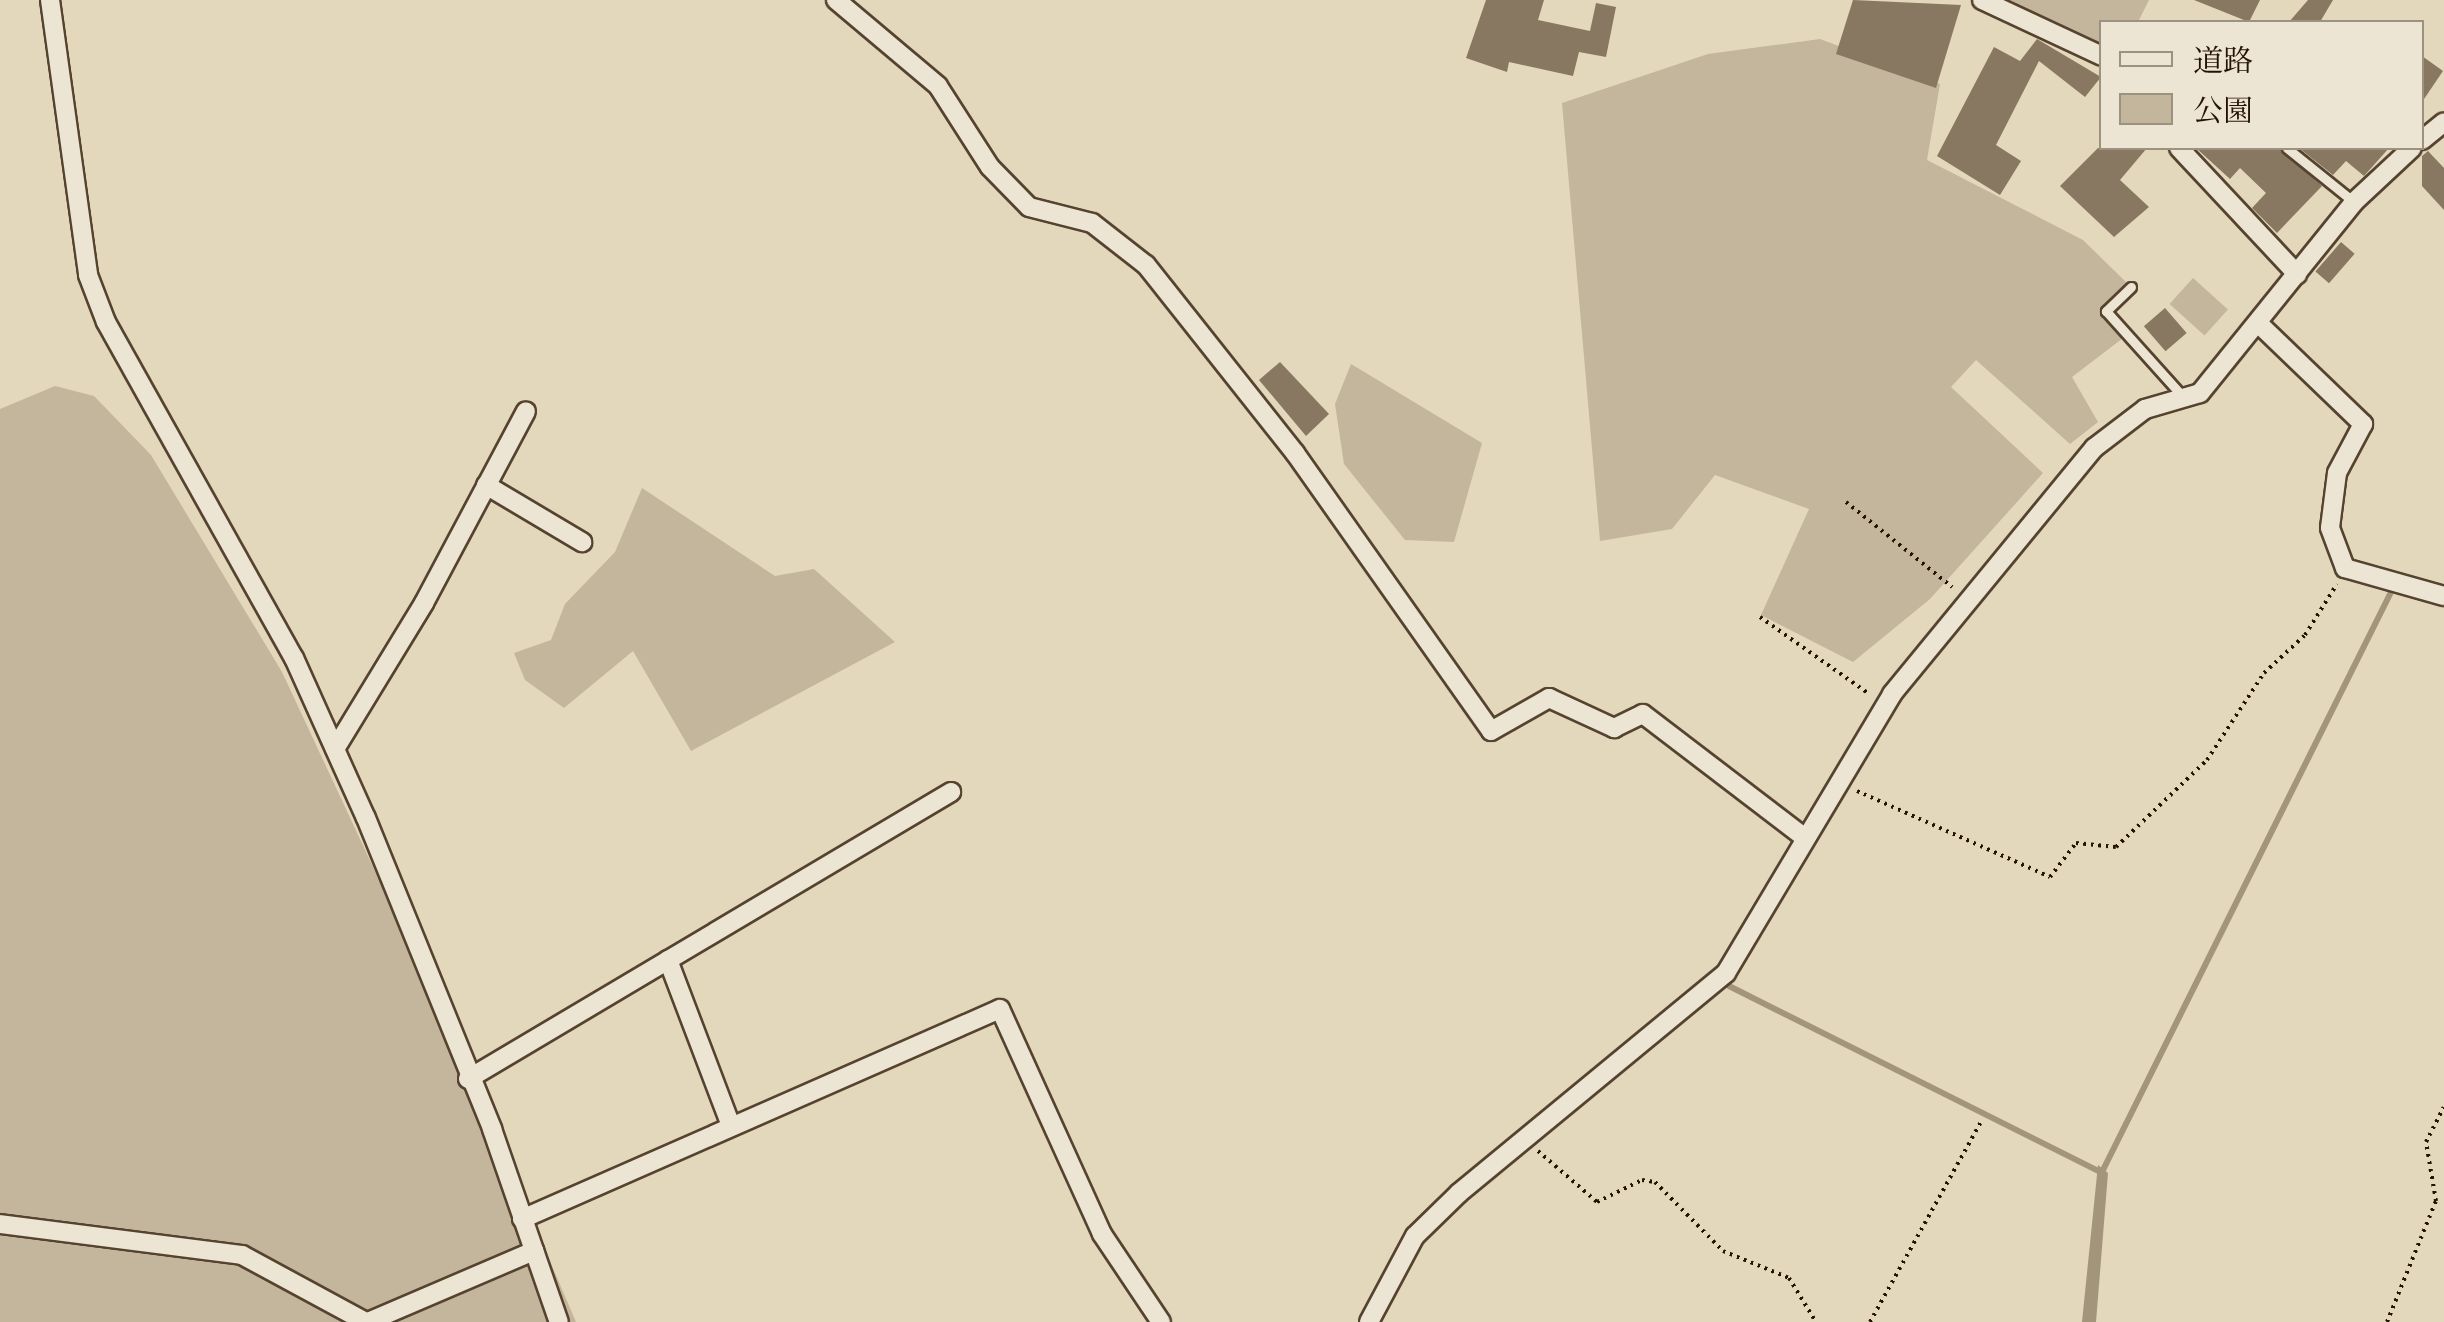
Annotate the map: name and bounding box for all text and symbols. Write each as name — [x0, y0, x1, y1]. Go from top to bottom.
legend — [2099, 20, 2424, 150]
text: 道路 — [2193, 44, 2253, 82]
text: 公園 — [2193, 94, 2253, 132]

